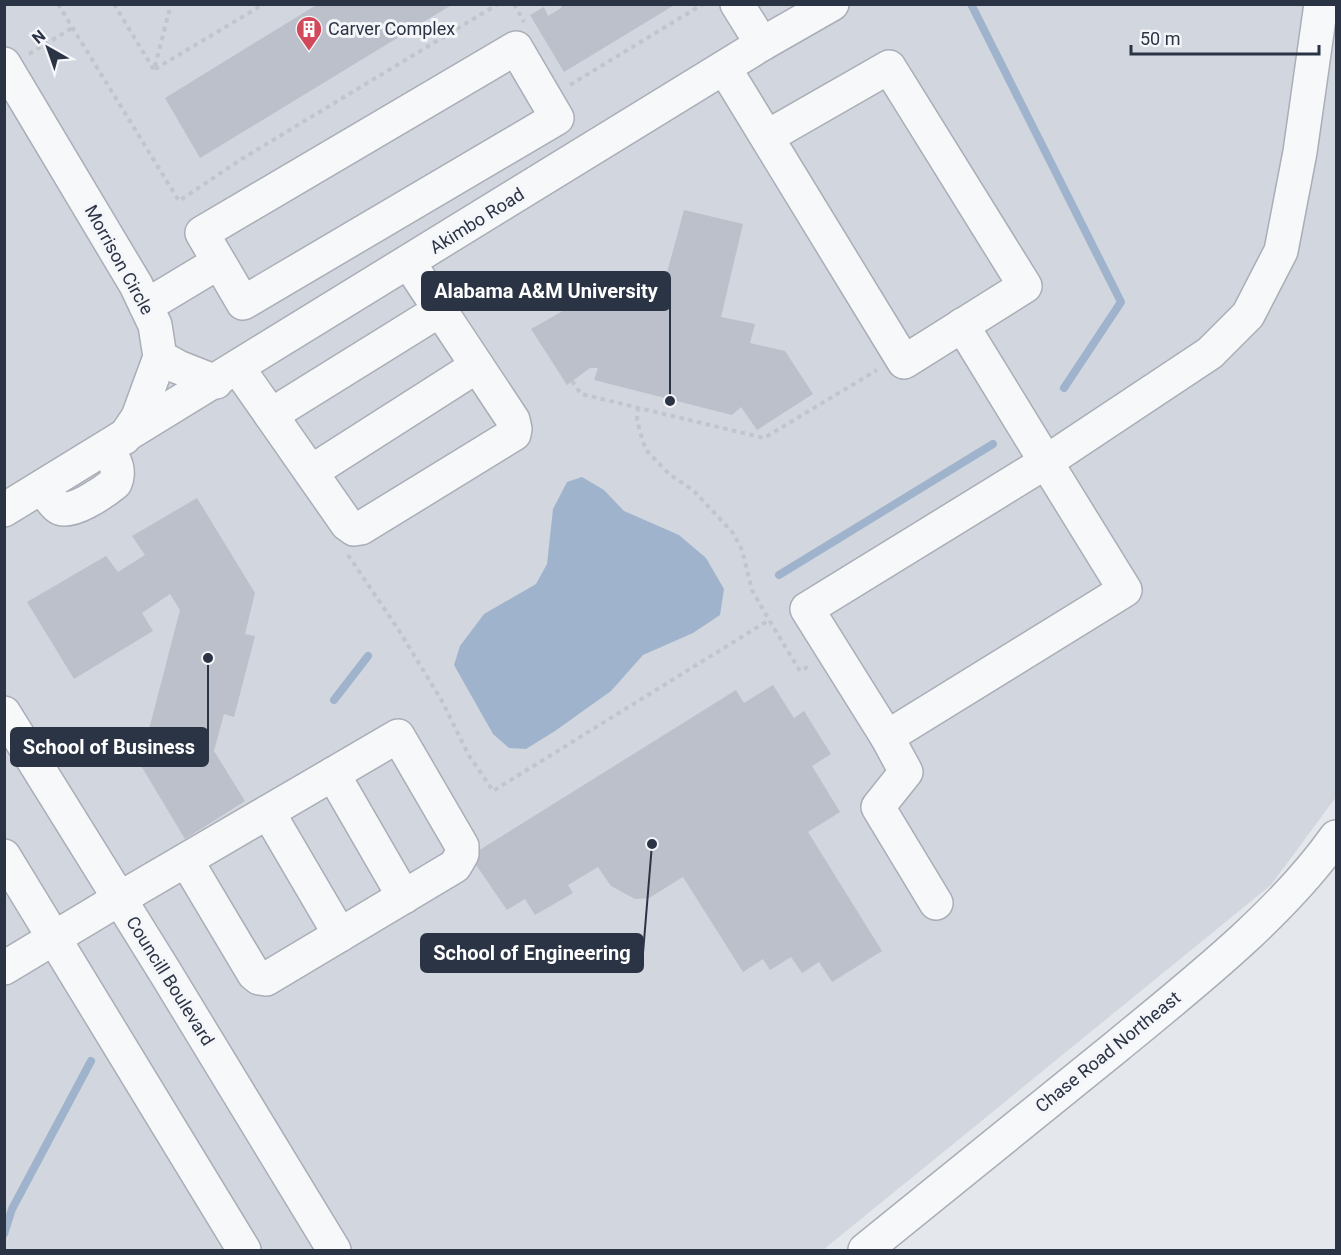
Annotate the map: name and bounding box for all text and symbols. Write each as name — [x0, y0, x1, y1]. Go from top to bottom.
building icon: Carver Complex — [294, 14, 324, 52]
north arrow — [18, 18, 78, 78]
place label: Carver Complex — [328, 18, 455, 39]
scale bar — [1131, 18, 1318, 56]
text: N — [28, 26, 49, 48]
text: 50 m — [1140, 28, 1180, 49]
street label: Akimbo Road — [426, 183, 528, 258]
street label: Morrison Circle — [81, 201, 158, 318]
callout: Alabama A&M University — [422, 272, 670, 310]
text: Alabama A&M University — [434, 279, 659, 303]
callout: School of Business — [11, 728, 208, 766]
text: School of Business — [23, 735, 195, 759]
street label: Councill Boulevard — [122, 912, 219, 1049]
callout: School of Engineering — [421, 934, 643, 972]
text: School of Engineering — [433, 941, 631, 965]
street label: Chase Road Northeast — [1031, 987, 1184, 1117]

